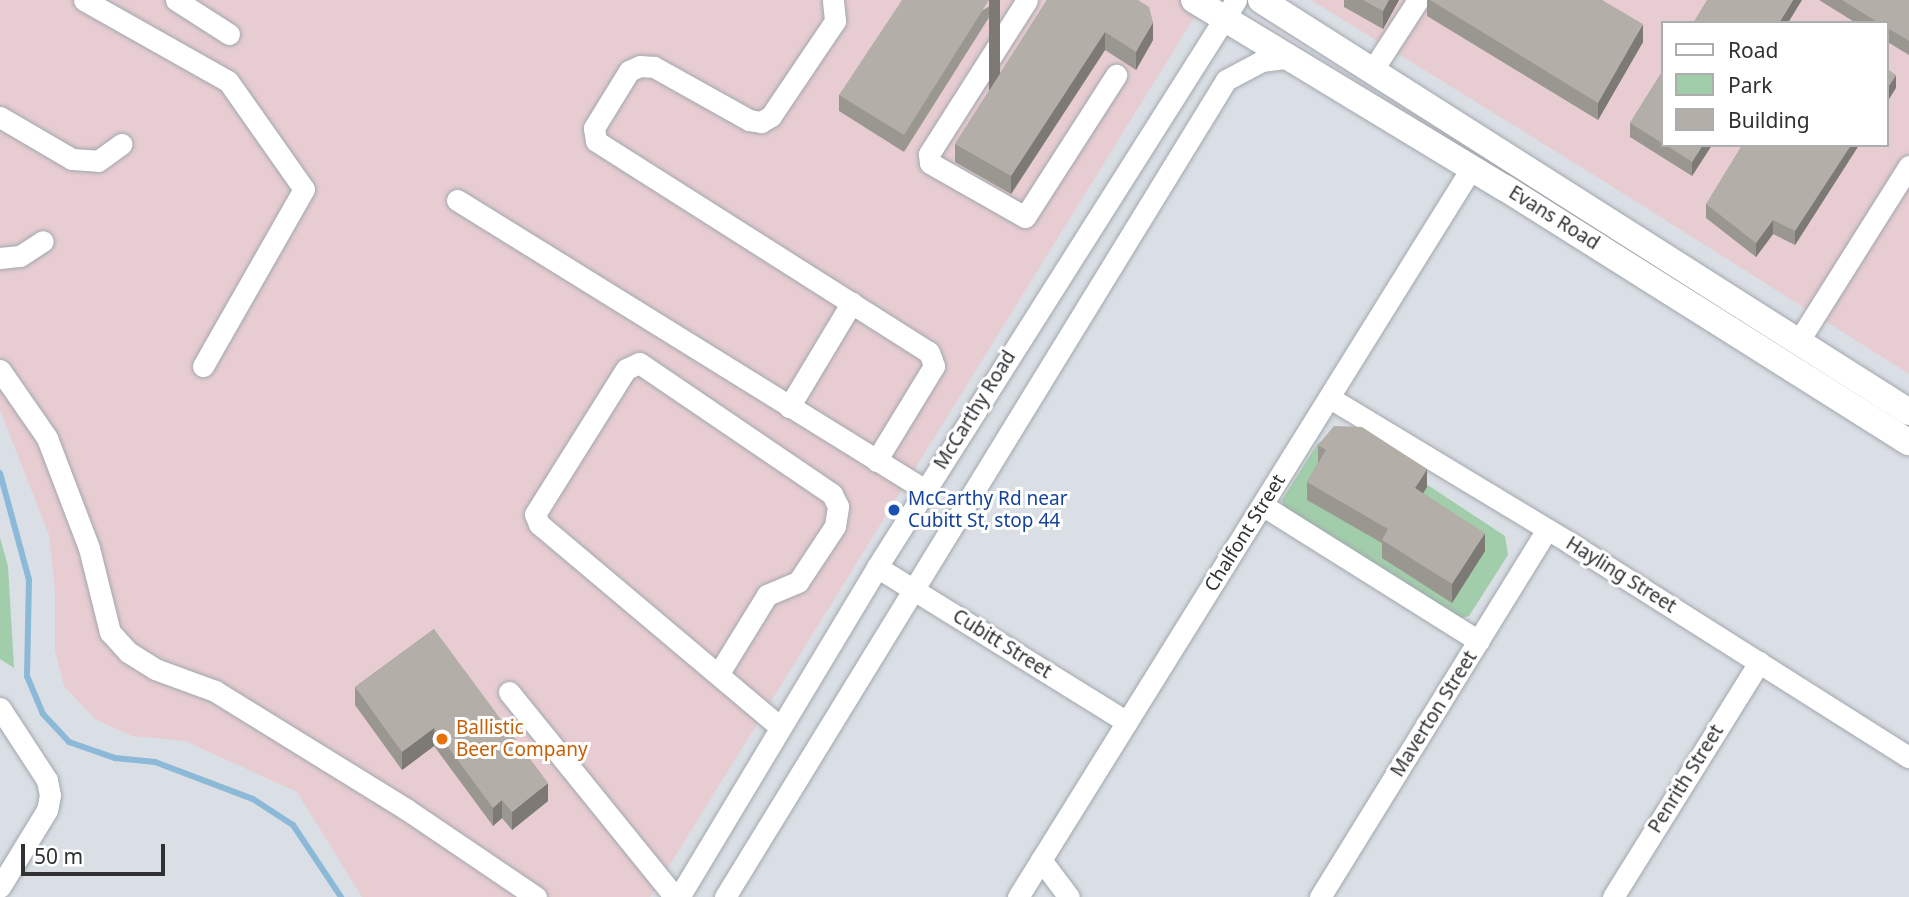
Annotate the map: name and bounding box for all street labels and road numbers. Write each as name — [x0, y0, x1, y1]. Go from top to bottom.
street label: Evans Road — [1505, 181, 1603, 255]
street label: McCarthy Road — [929, 346, 1021, 474]
street label: Chalfont Street — [1200, 470, 1290, 596]
street label: Hayling Street — [1562, 532, 1680, 618]
street label: Cubitt Street — [948, 605, 1056, 683]
street label: Maverton Street — [1386, 647, 1482, 781]
street label: Penrith Street — [1644, 721, 1728, 837]

